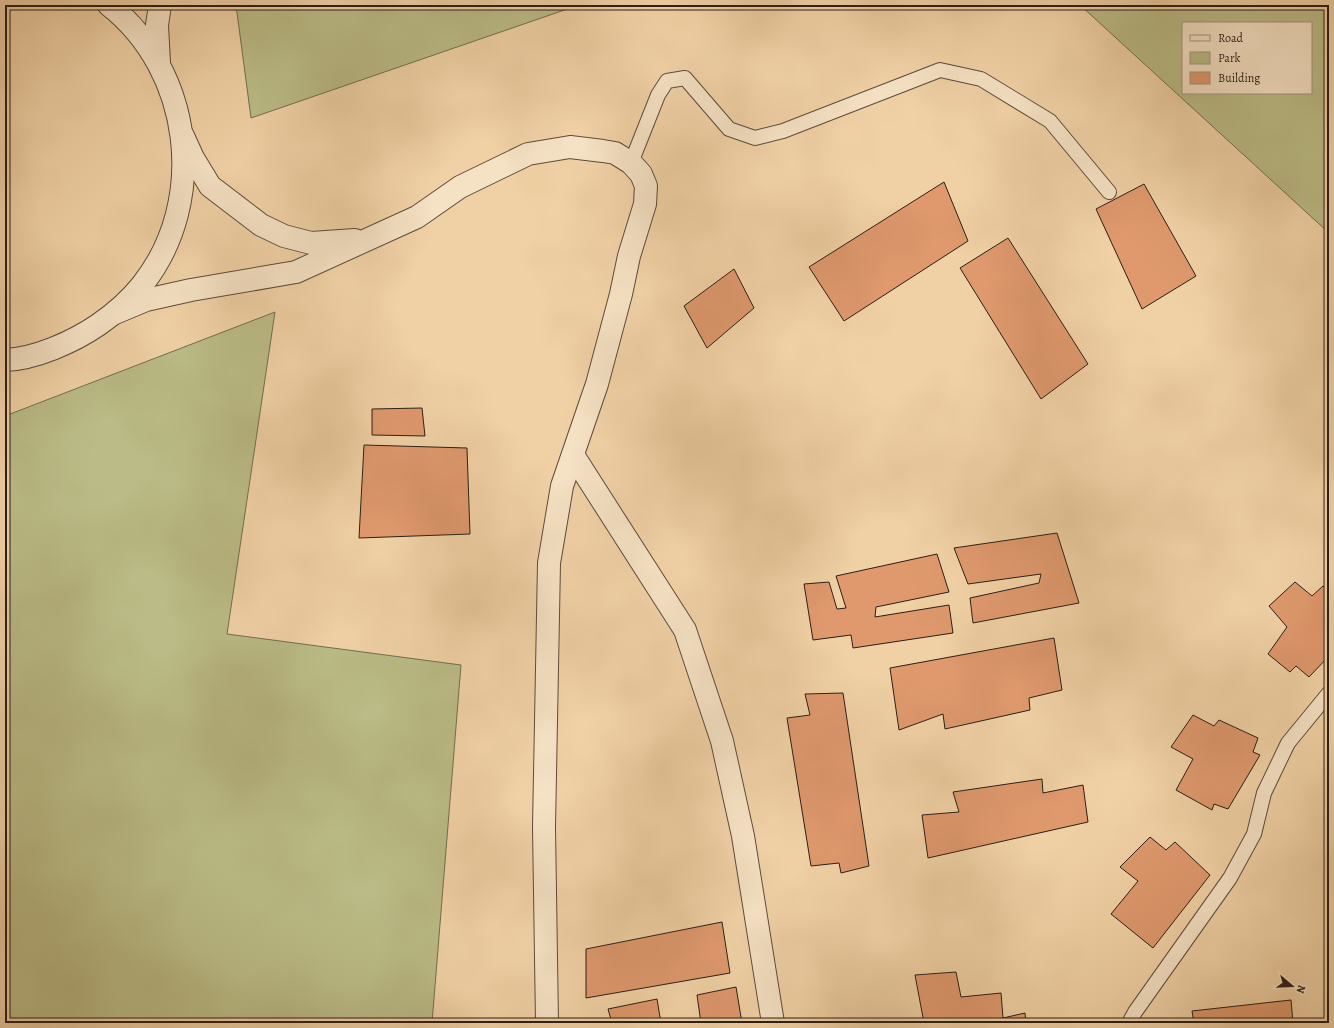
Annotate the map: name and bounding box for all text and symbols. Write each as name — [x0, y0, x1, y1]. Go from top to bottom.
legend — [1182, 22, 1312, 94]
text: Road — [1218, 30, 1244, 46]
text: Park — [1218, 50, 1241, 66]
text: Building — [1218, 70, 1260, 86]
north arrow — [1272, 966, 1312, 1006]
text: N — [1293, 983, 1309, 995]

